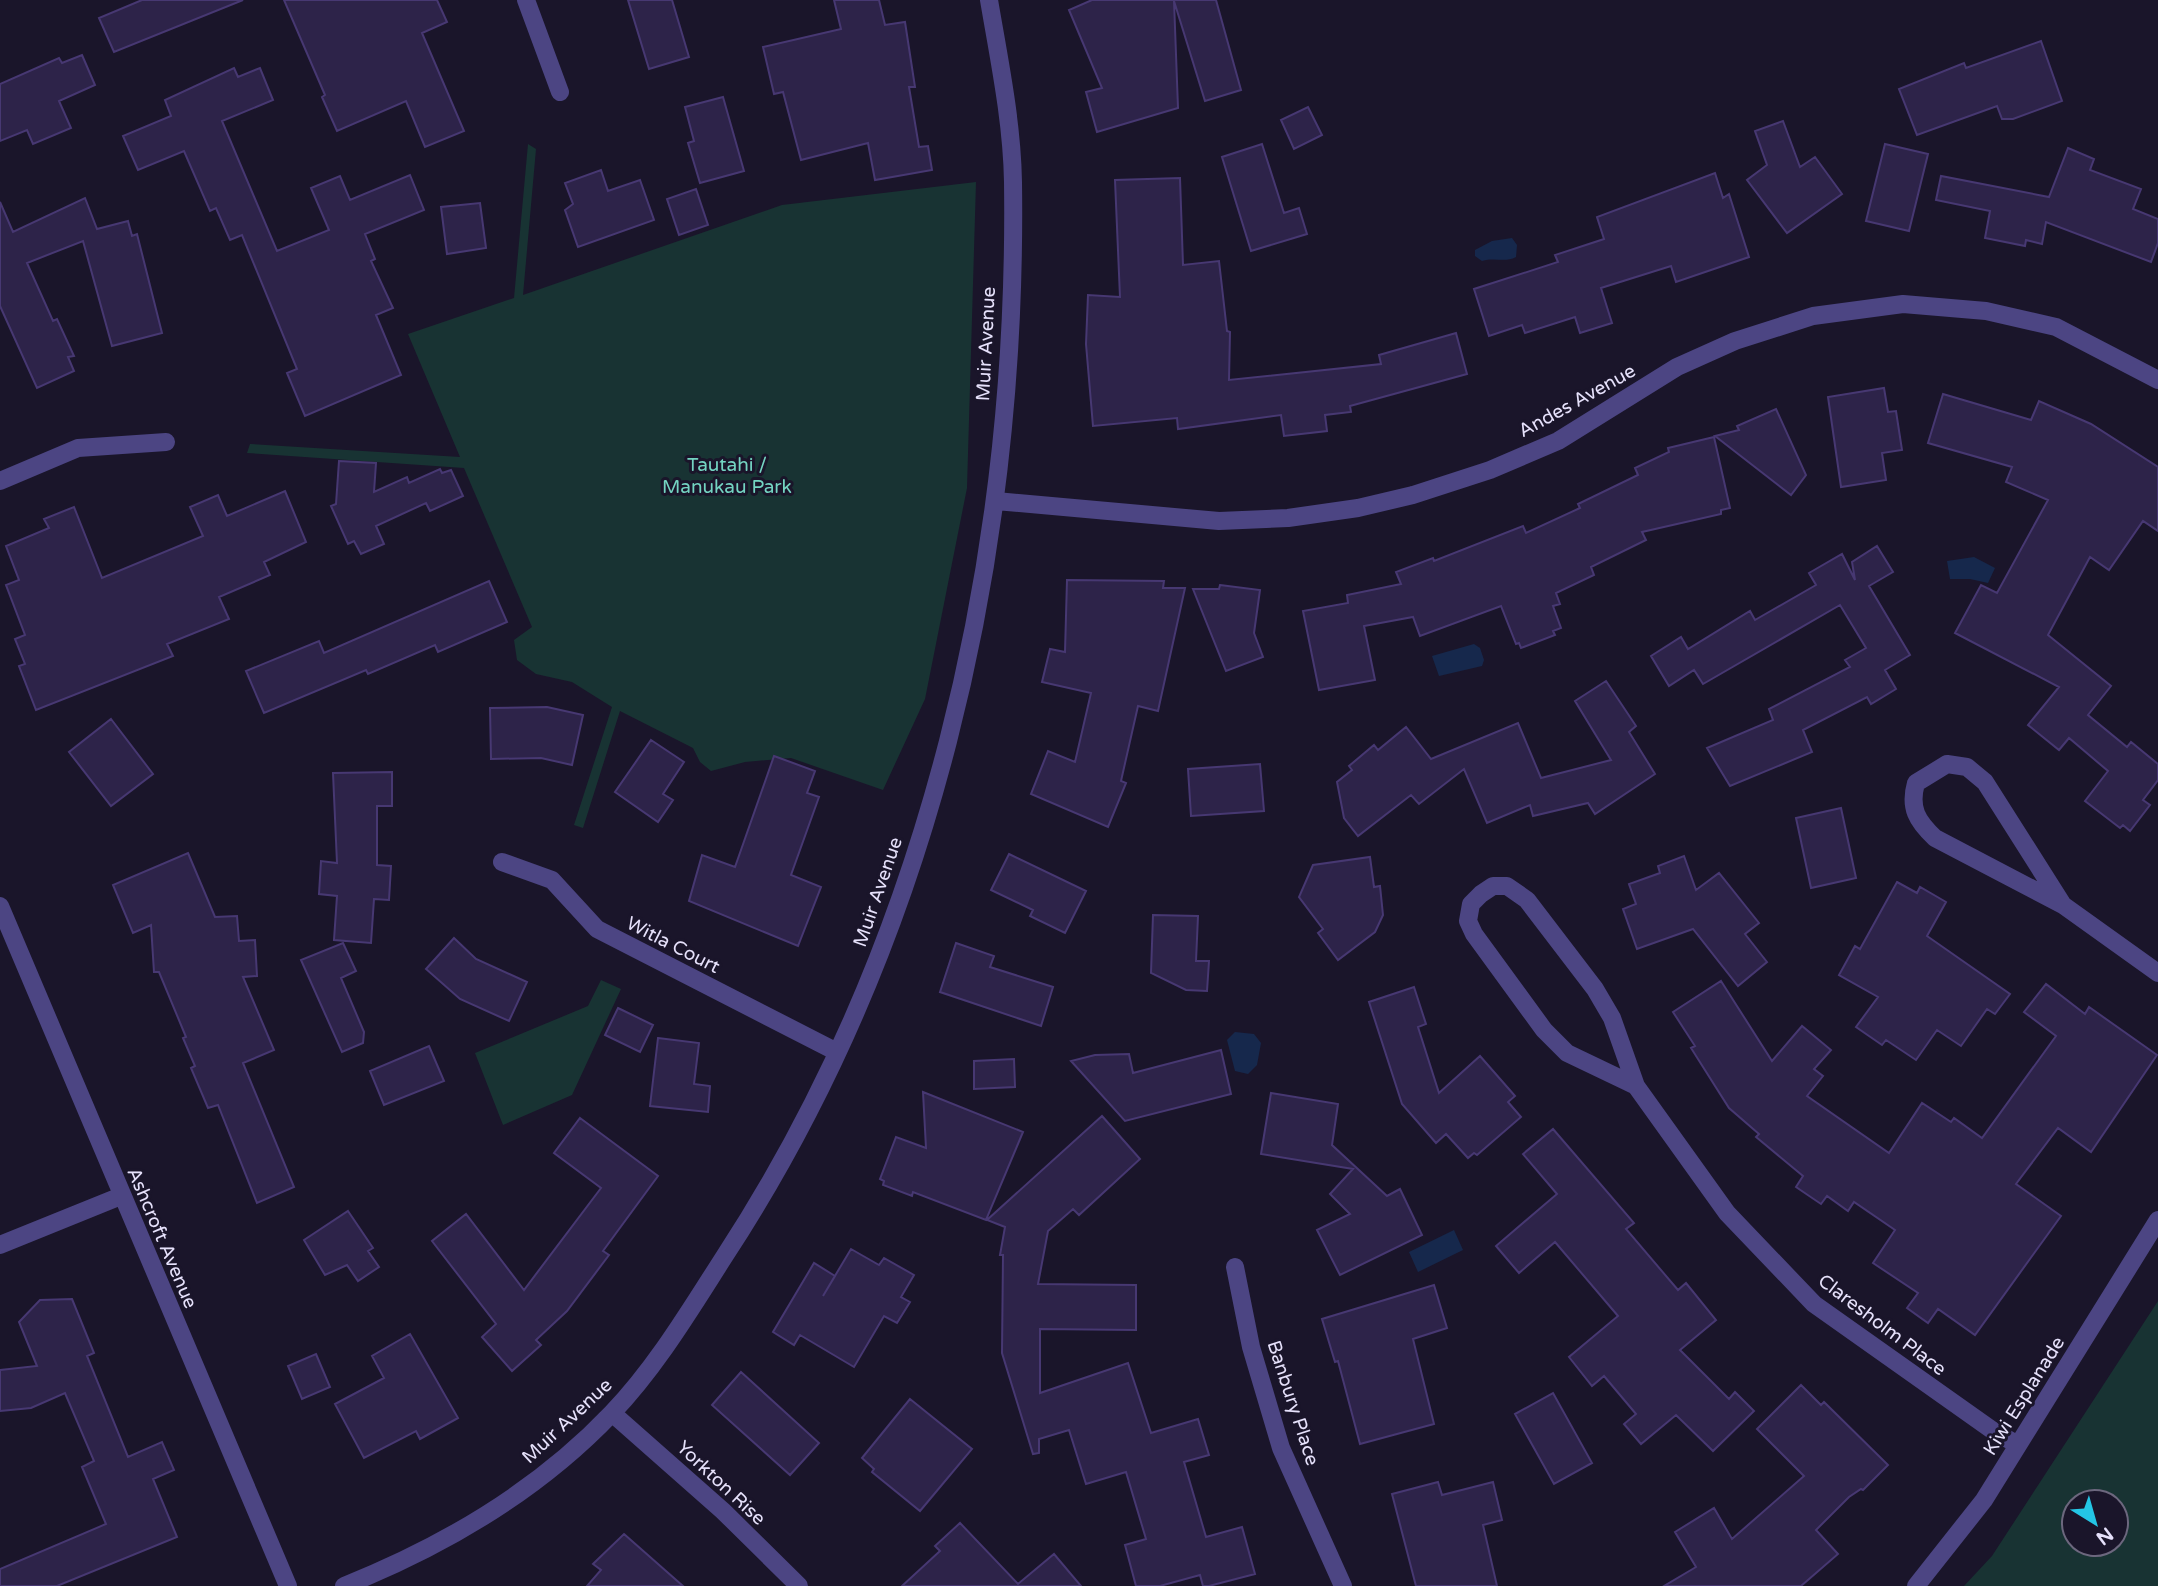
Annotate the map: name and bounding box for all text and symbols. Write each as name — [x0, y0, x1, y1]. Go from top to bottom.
street label: Muir Avenue — [972, 286, 1000, 402]
street label: Andes Avenue — [1515, 360, 1639, 442]
park label: Tautahi / Manukau Park — [662, 454, 792, 498]
street label: Muir Avenue — [849, 834, 907, 950]
street label: Witla Court — [623, 912, 723, 978]
street label: Ashcroft Avenue — [122, 1164, 202, 1312]
street label: Claresholm Place — [1814, 1270, 1950, 1380]
street label: Kiwi Esplanade — [1979, 1333, 2069, 1459]
street label: Banbury Place — [1262, 1338, 1324, 1468]
street label: Muir Avenue — [518, 1374, 616, 1468]
street label: Yorkton Rise — [672, 1436, 770, 1530]
north arrow — [2060, 1488, 2130, 1558]
text: N — [2092, 1522, 2117, 1549]

